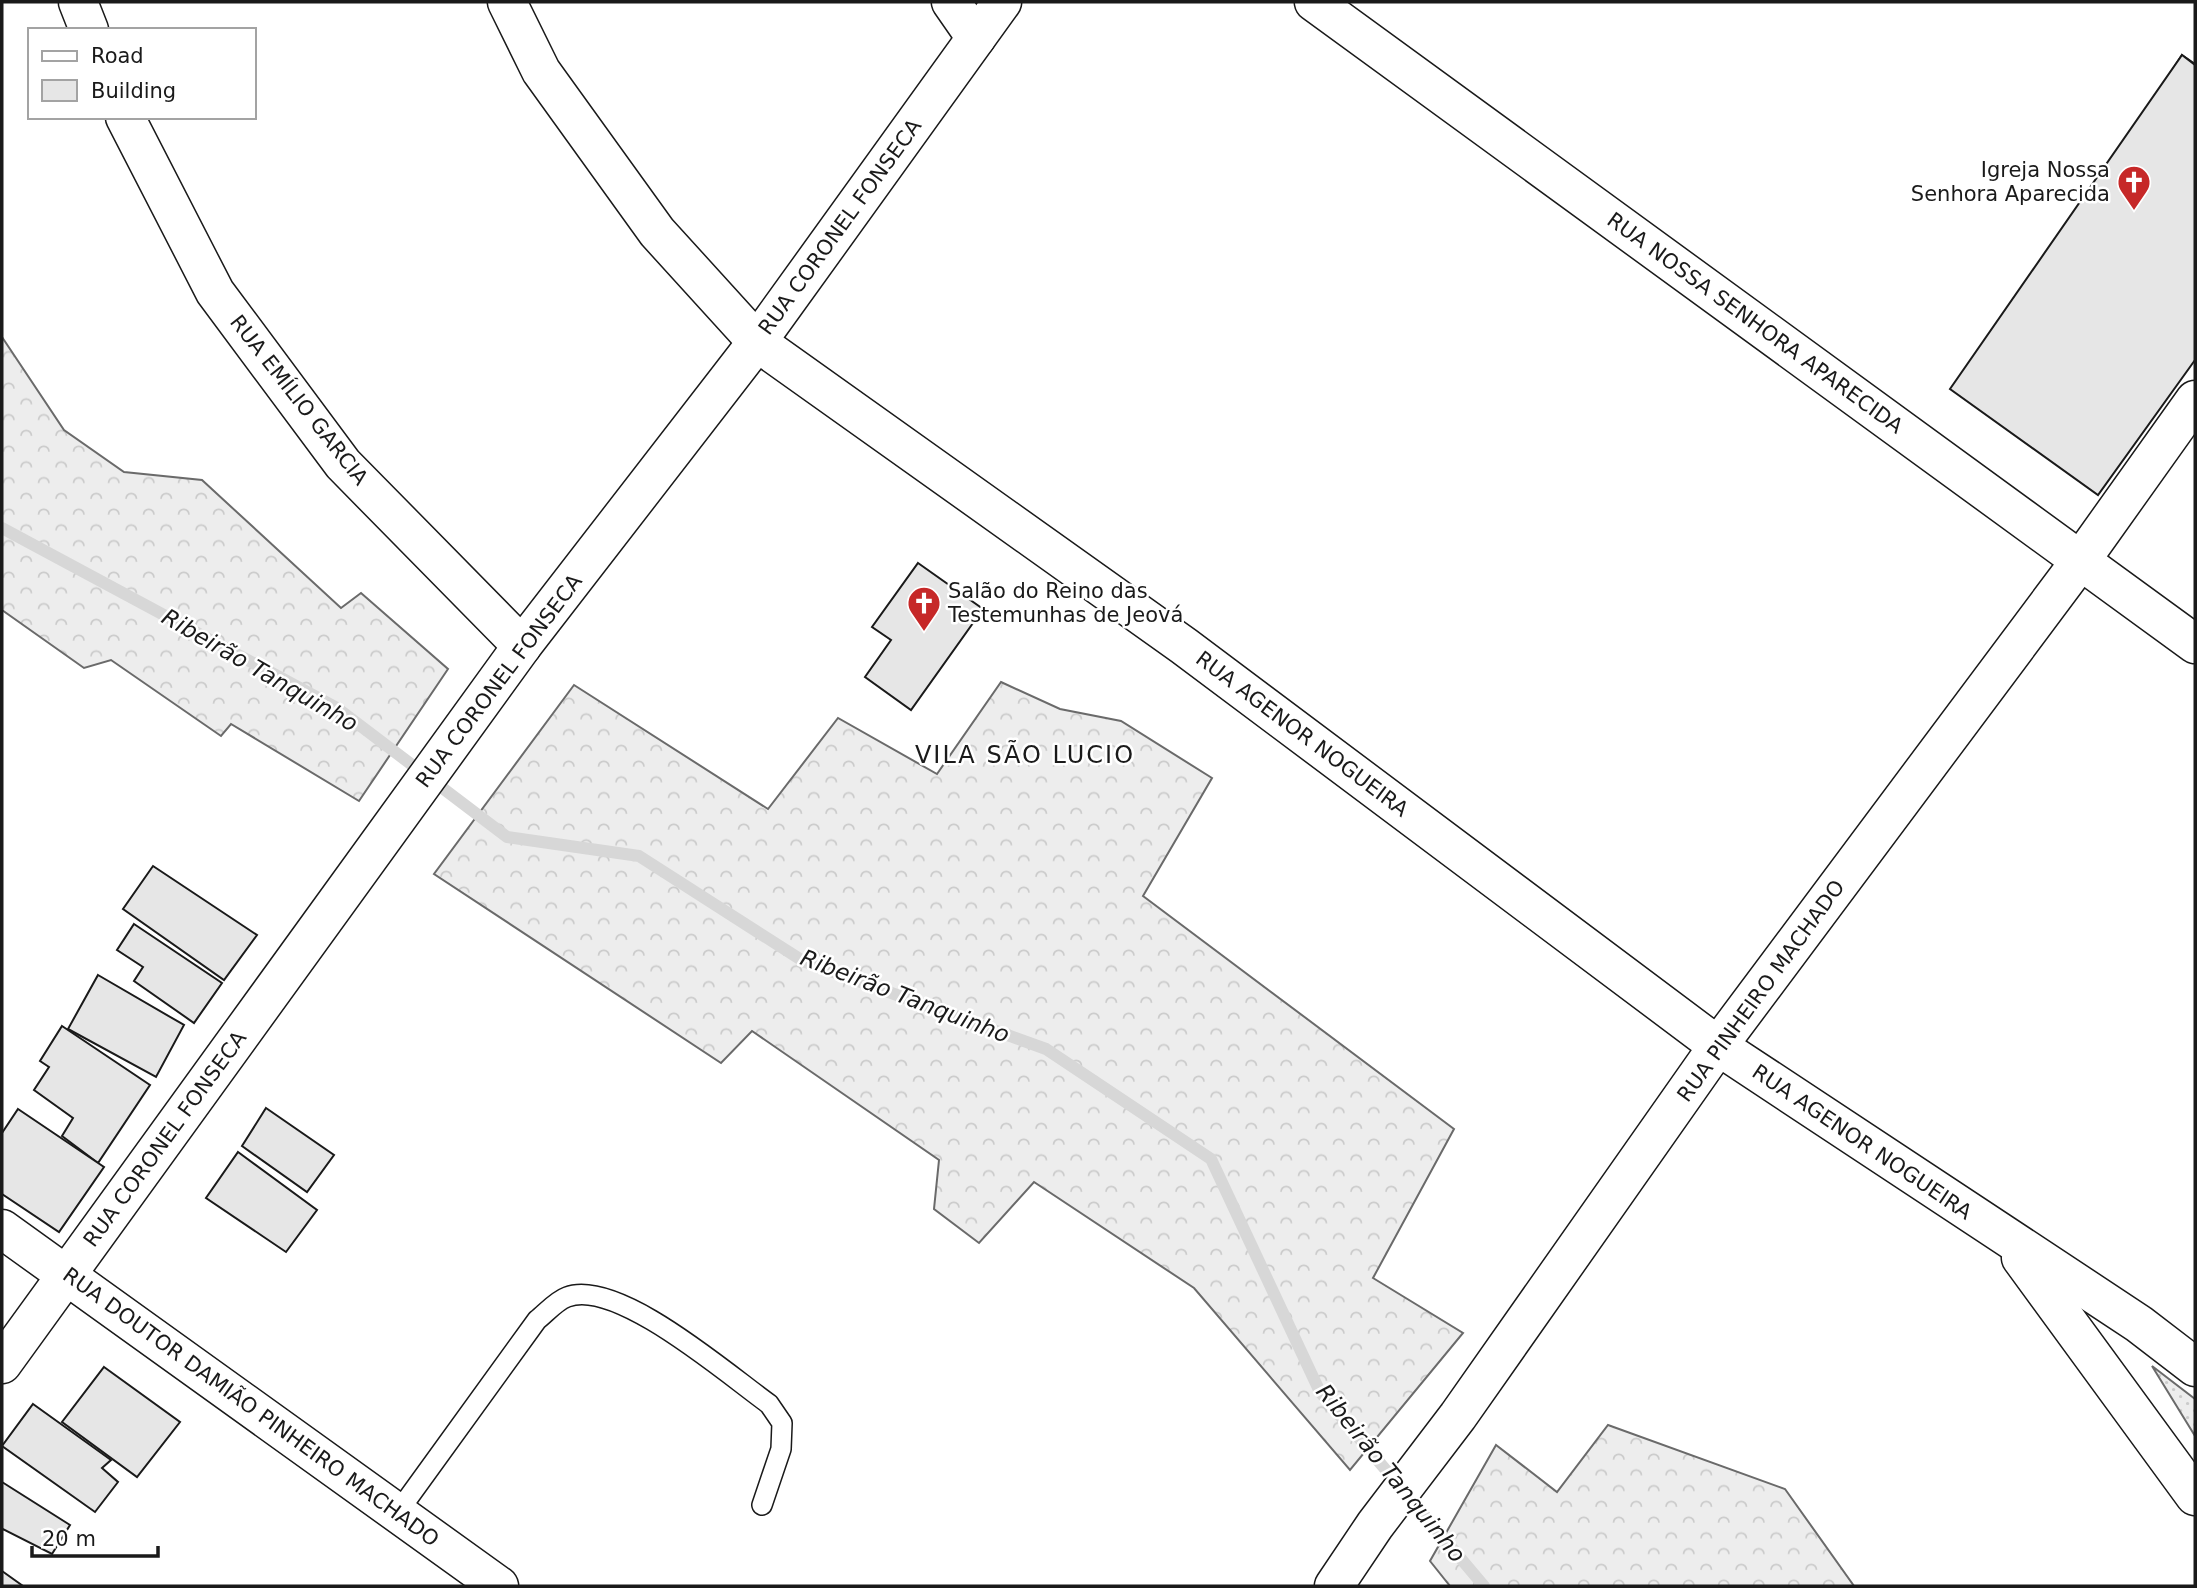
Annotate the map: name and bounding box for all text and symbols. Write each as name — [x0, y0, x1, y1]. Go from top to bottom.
legend — [28, 28, 256, 119]
text: Road — [91, 44, 144, 68]
text: Building — [91, 79, 176, 103]
street label: RUA CORONEL FONSECA — [754, 114, 927, 339]
place label: Igreja Nossa Senhora Aparecida — [1911, 158, 2110, 206]
church icon: Igreja Nossa Senhora Aparecida — [2115, 163, 2153, 212]
street label: RUA NOSSA SENHORA APARECIDA — [1602, 208, 1908, 439]
street label: RUA EMÍLIO GARCIA — [225, 310, 374, 490]
street label: RUA CORONEL FONSECA — [411, 569, 587, 792]
place label: Salão do Reino das Testemunhas de Jeová — [947, 579, 1183, 627]
church icon: Salão do Reino das Testemunhas de Jeová — [905, 584, 943, 633]
water label: Ribeirão Tanquinho — [158, 603, 362, 737]
street label: RUA AGENOR NOGUEIRA — [1191, 646, 1413, 822]
district label: VILA SÃO LUCIO — [915, 739, 1135, 769]
street label: RUA PINHEIRO MACHADO — [1672, 875, 1850, 1107]
water label: Ribeirão Tanquinho — [797, 944, 1013, 1048]
street label: RUA CORONEL FONSECA — [79, 1026, 252, 1251]
street label: RUA AGENOR NOGUEIRA — [1748, 1059, 1977, 1225]
street label: RUA DOUTOR DAMIÃO PINHEIRO MACHADO — [58, 1261, 445, 1551]
water label: Ribeirão Tanquinho — [1311, 1379, 1471, 1567]
scale bar — [32, 1514, 158, 1558]
text: 20 m — [42, 1527, 96, 1551]

